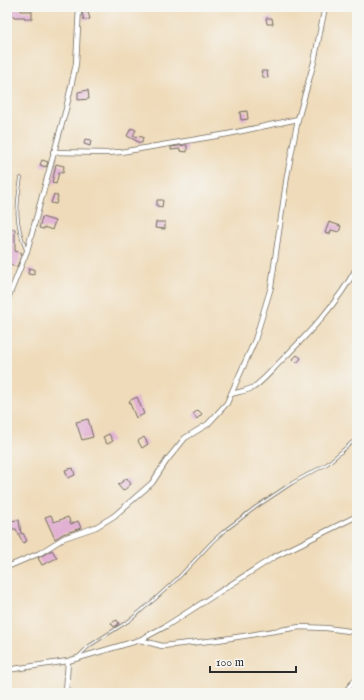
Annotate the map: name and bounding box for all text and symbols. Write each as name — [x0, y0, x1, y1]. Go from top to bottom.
scale bar — [210, 648, 296, 674]
text: 100 m — [216, 655, 244, 670]

